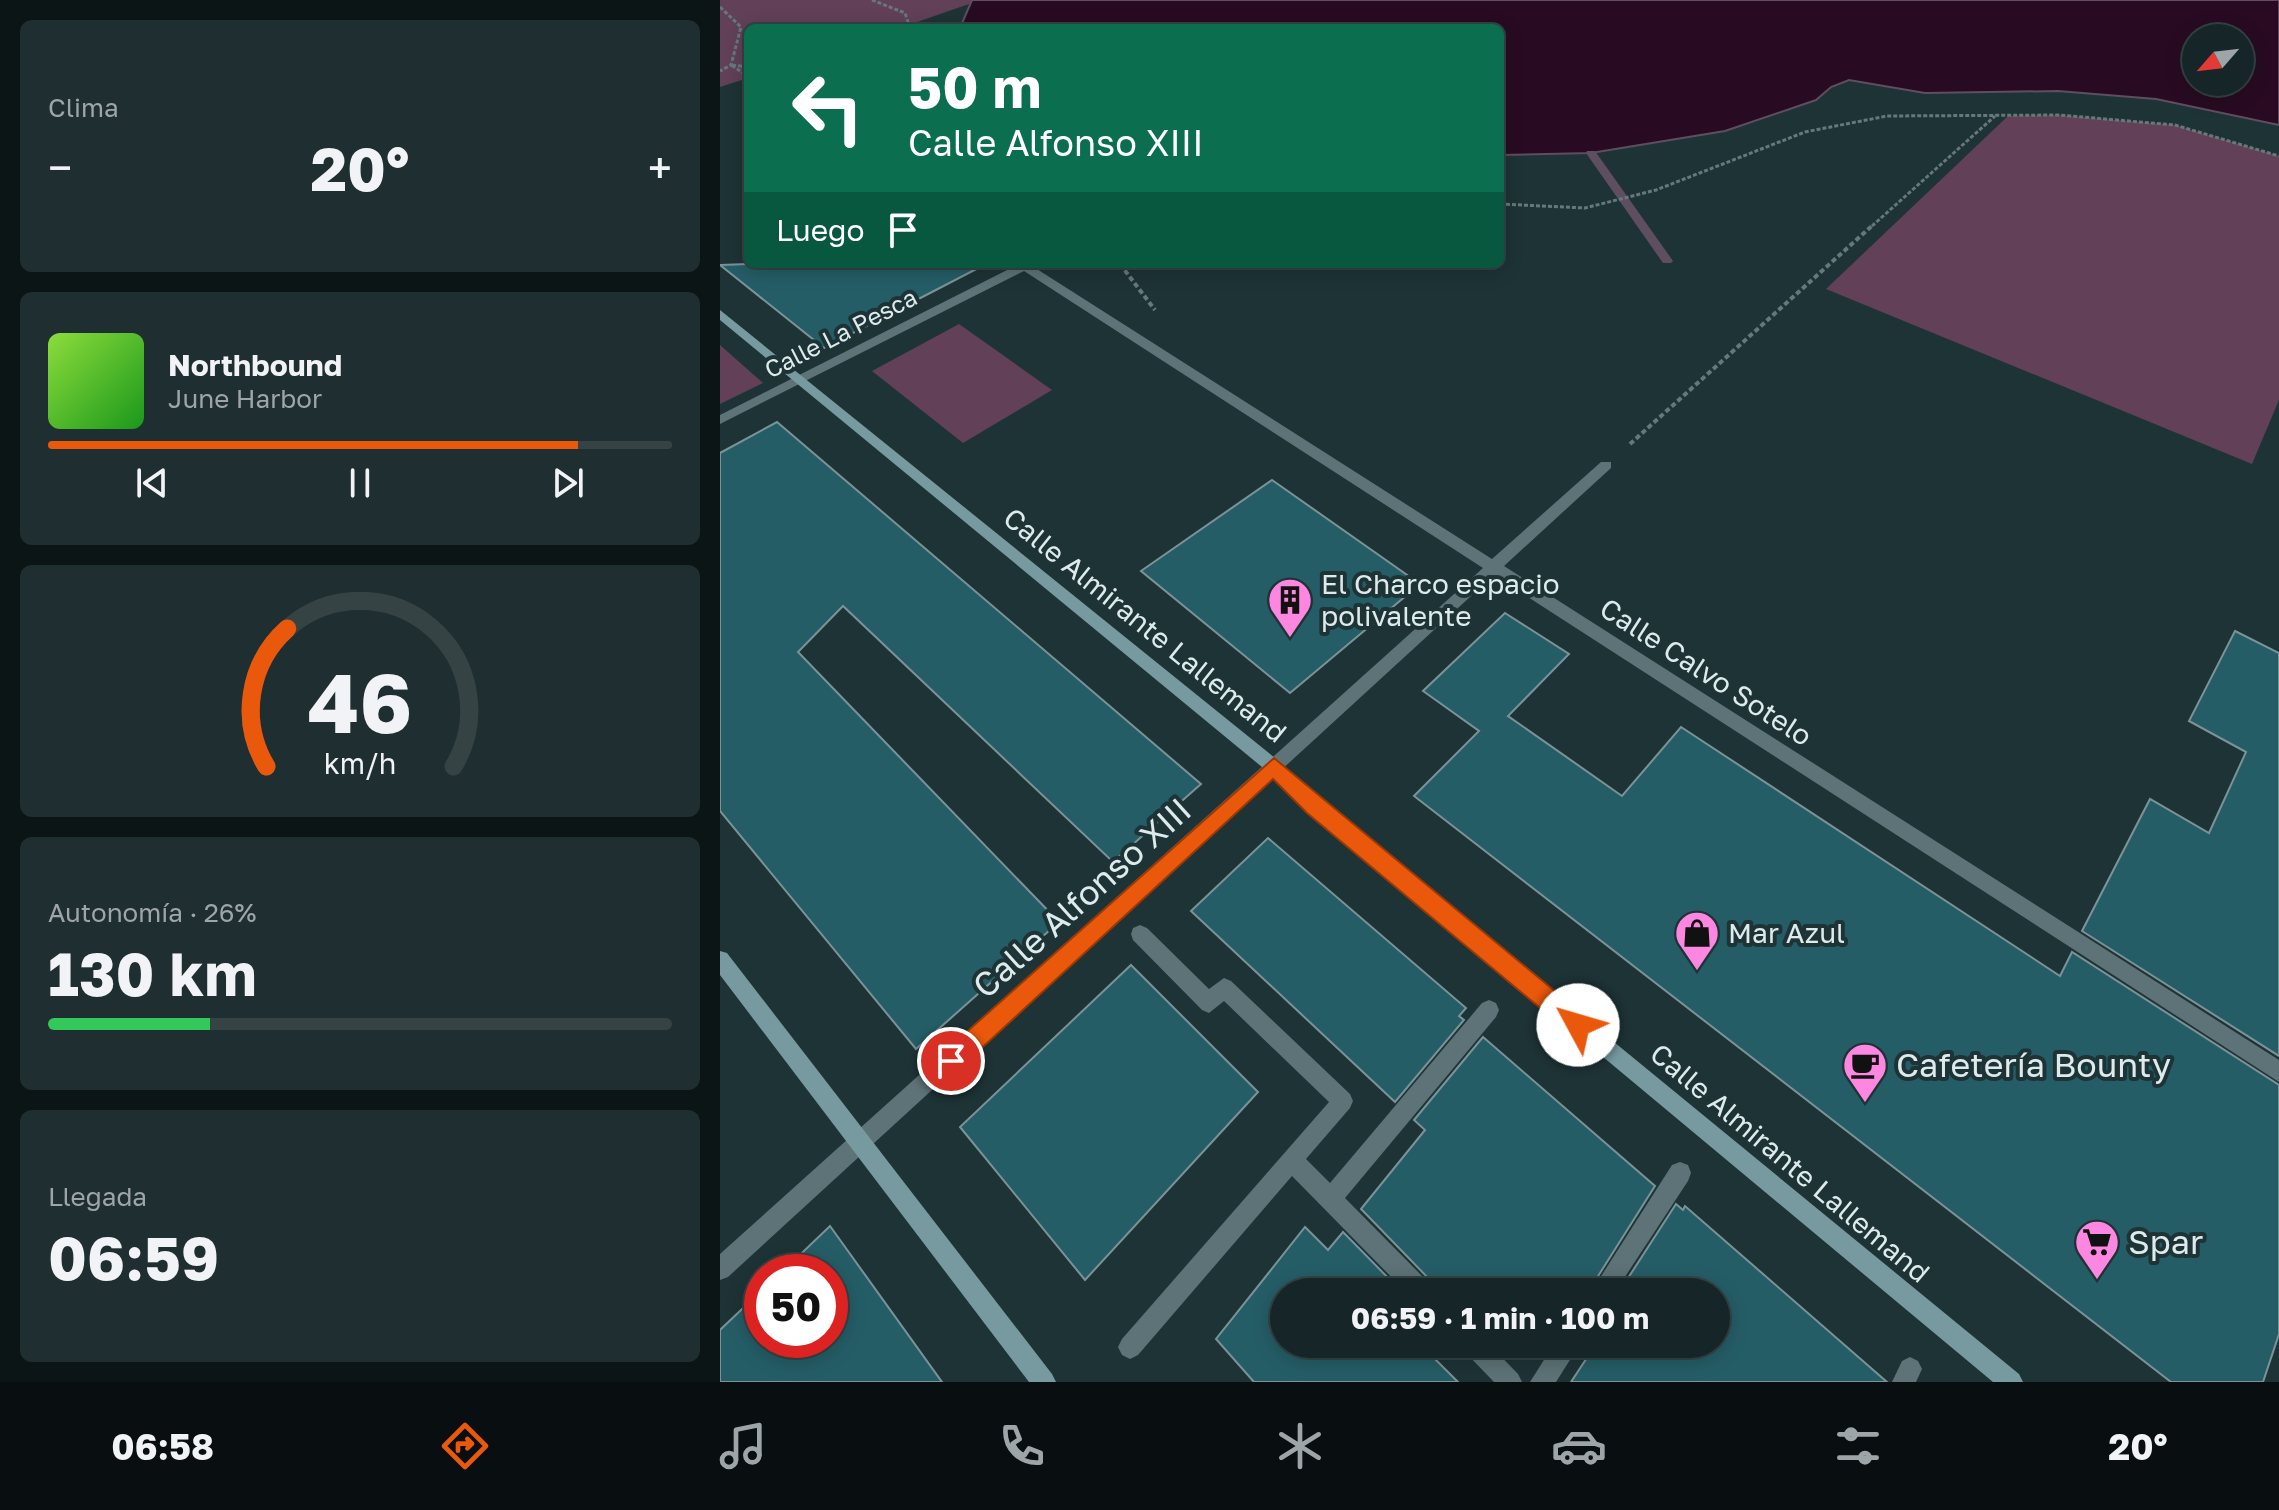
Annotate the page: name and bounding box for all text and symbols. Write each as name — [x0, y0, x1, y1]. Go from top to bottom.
north arrow — [2182, 24, 2254, 96]
map controls — [2182, 24, 2254, 96]
text: 50 m — [908, 53, 1042, 120]
icon: left — [776, 56, 880, 160]
text: Clima — [48, 92, 119, 123]
text: Calle Alfonso XIII — [908, 121, 1203, 164]
text: 20° — [311, 132, 410, 204]
text: − — [48, 141, 72, 194]
text: + — [648, 141, 672, 194]
icon: arrive — [881, 208, 925, 252]
text: Luego — [776, 212, 865, 248]
street label: Calle La Pesca — [759, 282, 921, 384]
text: Northbound — [168, 347, 342, 383]
text: June Harbor — [168, 383, 322, 414]
icon: previous — [130, 461, 174, 505]
icon: pause — [338, 461, 382, 505]
icon: next — [546, 461, 590, 505]
street label: Calle Almirante Lallemand — [997, 500, 1293, 749]
place label: El Charco espacio polivalente — [1321, 567, 1560, 632]
building icon: El Charco espacio polivalente — [1266, 576, 1314, 639]
street label: Calle Calvo Sotelo — [1594, 591, 1818, 752]
text: 46 — [308, 651, 412, 751]
text: km/h — [324, 746, 396, 780]
street label: Calle Alfonso XIII — [964, 789, 1198, 1005]
text: Autonomía · 26% — [48, 897, 256, 928]
shop icon: Mar Azul — [1673, 909, 1721, 972]
place label: Mar Azul — [1728, 916, 1845, 949]
text: 130 km — [48, 937, 257, 1009]
position arrow — [1536, 983, 1620, 1067]
pin — [917, 1027, 985, 1095]
street label: Calle Almirante Lallemand — [1644, 1036, 1937, 1289]
icon: arrive — [929, 1039, 973, 1083]
cafe icon: Cafetería Bounty — [1841, 1041, 1889, 1104]
place label: Cafetería Bounty — [1896, 1044, 2171, 1084]
text: Llegada — [48, 1181, 147, 1212]
supermarket icon: Spar — [2073, 1218, 2121, 1281]
text: 06:59 — [48, 1221, 219, 1293]
place label: Spar — [2128, 1221, 2203, 1261]
speed limit sign: 50 — [744, 1254, 848, 1358]
text: 06:59 · 1 min · 100 m — [1351, 1300, 1649, 1336]
icon: directions — [437, 1418, 493, 1474]
icon: music — [715, 1418, 771, 1474]
icon: phone — [994, 1418, 1050, 1474]
icon: climate — [1272, 1418, 1328, 1474]
icon: car — [1551, 1418, 1607, 1474]
icon: filters — [1830, 1418, 1886, 1474]
text: 06:58 — [111, 1425, 214, 1468]
text: 20° — [2108, 1425, 2168, 1468]

